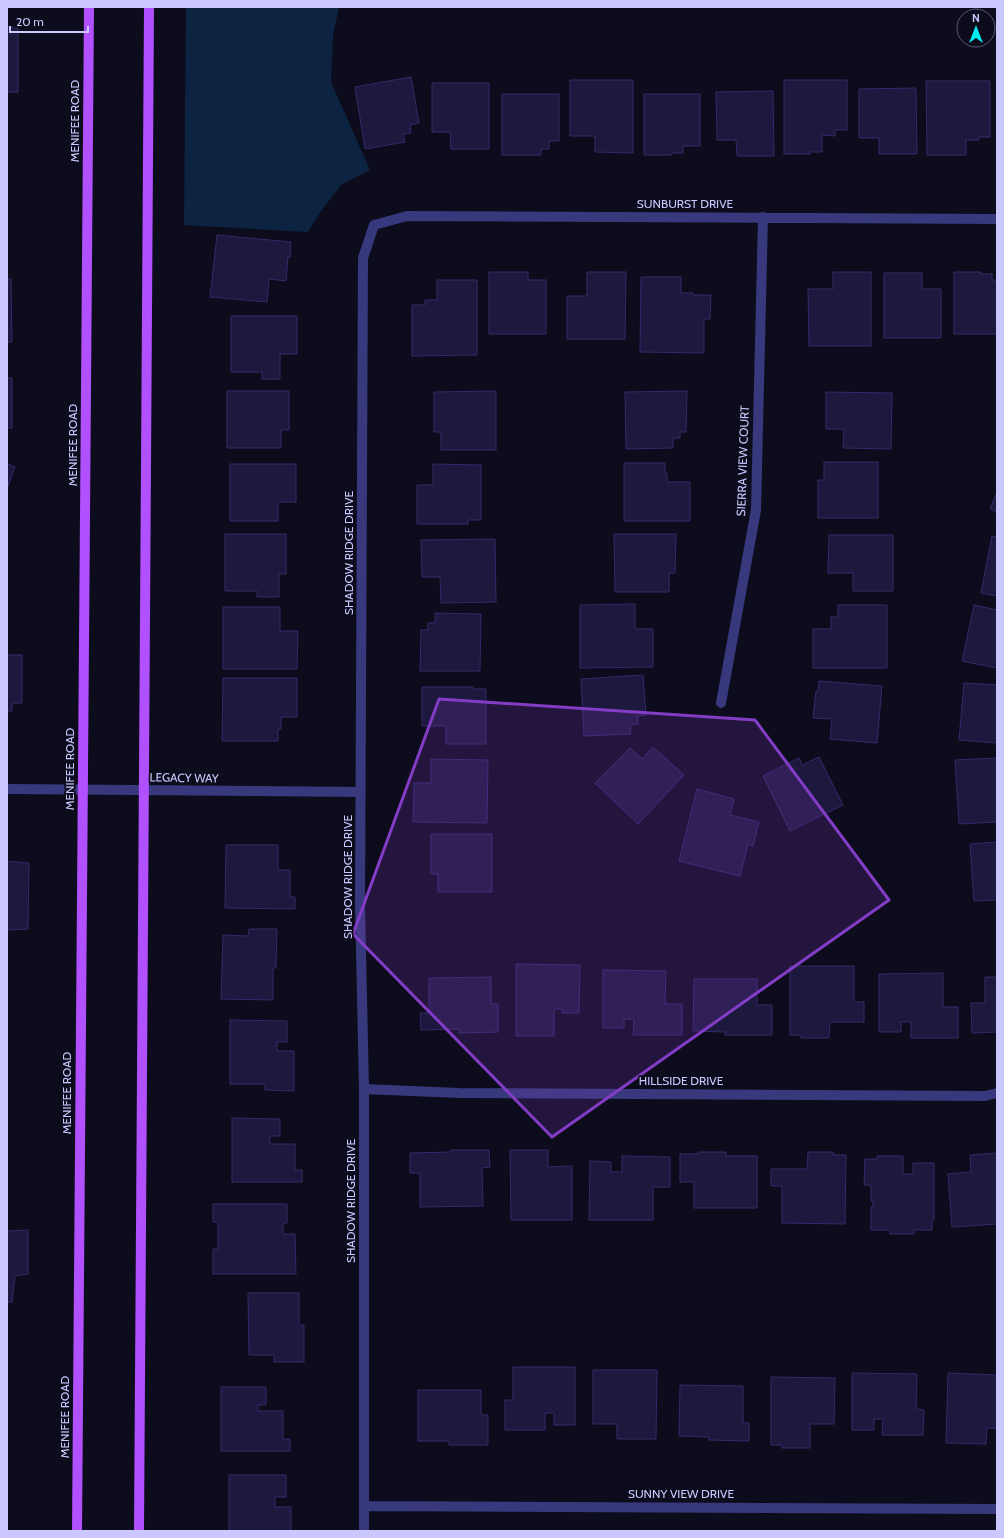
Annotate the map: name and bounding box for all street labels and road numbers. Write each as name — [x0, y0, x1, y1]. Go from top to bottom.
street label: MENIFEE ROAD — [67, 79, 82, 162]
street label: SUNBURST DRIVE — [637, 196, 734, 211]
street label: MENIFEE ROAD — [65, 403, 80, 486]
street label: SIERRA VIEW COURT — [733, 405, 752, 517]
street label: SHADOW RIDGE DRIVE — [341, 491, 356, 615]
street label: MENIFEE ROAD — [62, 727, 77, 810]
street label: LEGACY WAY — [149, 769, 219, 786]
street label: SHADOW RIDGE DRIVE — [340, 815, 355, 939]
street label: MENIFEE ROAD — [59, 1051, 74, 1134]
street label: HILLSIDE DRIVE — [639, 1073, 724, 1088]
street label: SHADOW RIDGE DRIVE — [343, 1139, 358, 1263]
street label: MENIFEE ROAD — [57, 1375, 72, 1458]
street label: SUNNY VIEW DRIVE — [628, 1486, 734, 1501]

